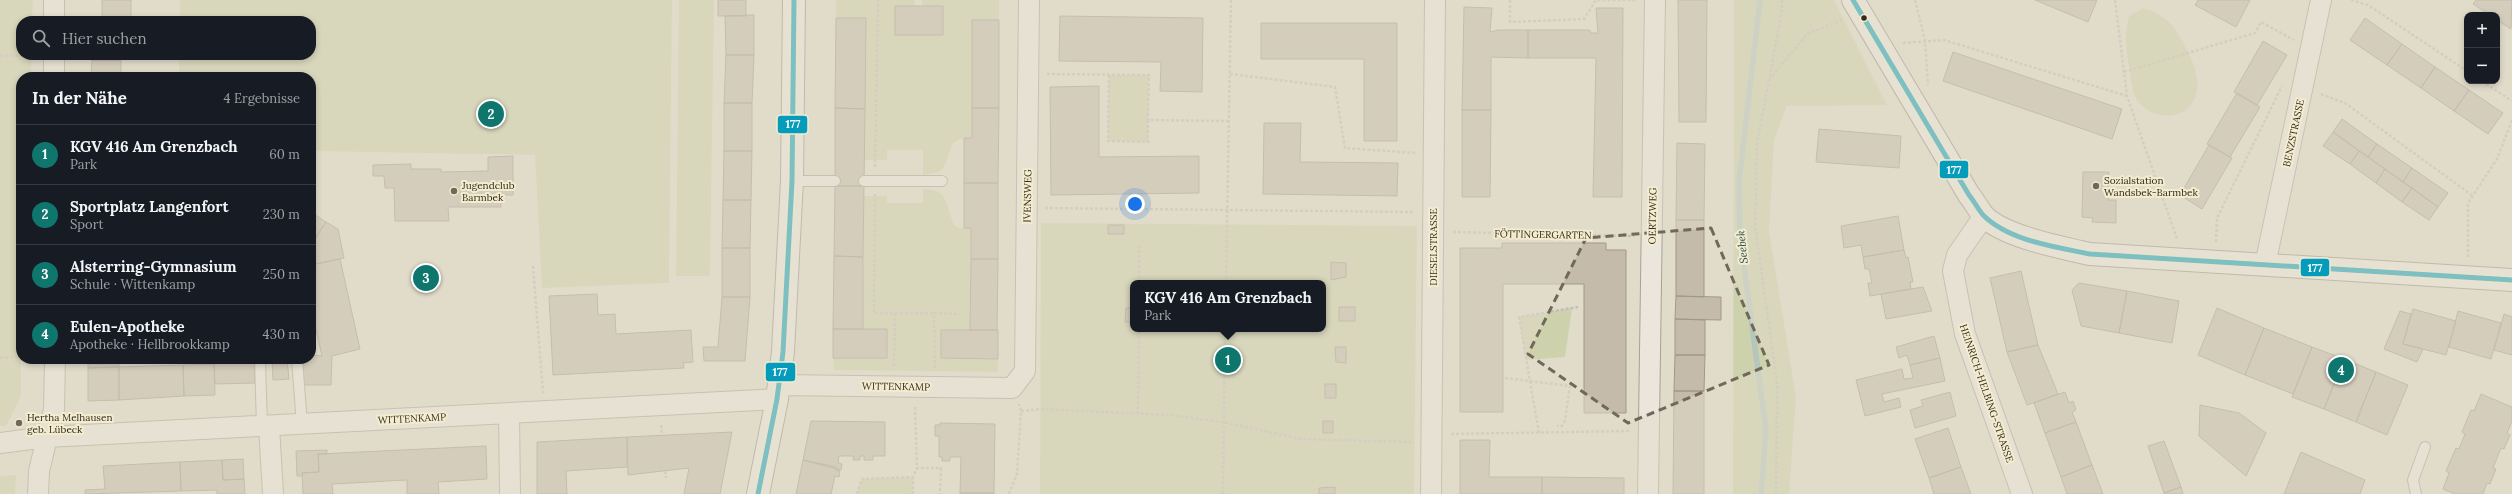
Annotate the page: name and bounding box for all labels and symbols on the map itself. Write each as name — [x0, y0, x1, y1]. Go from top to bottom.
unlabelled marker — [1859, 13, 1869, 23]
street label: BENZSTRASSE — [2280, 98, 2307, 168]
pin: 2 — [478, 99, 504, 129]
line badge: 177 — [777, 115, 808, 134]
text: 177 — [786, 117, 800, 131]
line badge: 177 — [1939, 160, 1969, 179]
text: 177 — [1947, 163, 1961, 177]
street label: IVENSWEG — [1021, 169, 1034, 223]
place label: Sozialstation Wandsbek-Barmbek — [2104, 174, 2198, 199]
place label: Jugendclub Barmbek — [461, 179, 515, 204]
marker: Sozialstation Wandsbek-Barmbek — [2091, 181, 2101, 191]
marker: Jugendclub Barmbek — [449, 186, 459, 196]
street label: OERTZWEG — [1646, 187, 1659, 244]
your location — [1125, 194, 1145, 214]
street label: DIESELSTRASSE — [1427, 208, 1440, 286]
street label: FÖTTINGERGARTEN — [1494, 227, 1592, 242]
water label: Seebek — [1733, 229, 1751, 264]
line badge: 177 — [2300, 258, 2330, 277]
text: 177 — [2308, 261, 2322, 275]
pin: 3 — [413, 263, 439, 293]
street label: HEINRICH-HELBING-STRASSE — [1957, 322, 2016, 464]
pin: 1 — [1215, 345, 1241, 375]
pin: 4 — [2328, 355, 2354, 385]
line badge: 177 — [765, 362, 796, 382]
text: 177 — [773, 365, 787, 379]
street label: WITTENKAMP — [862, 379, 930, 394]
street label: WITTENKAMP — [378, 410, 446, 427]
place label: Hertha Melhausen geb. Lübeck — [27, 411, 112, 436]
marker: Hertha Melhausen geb. Lübeck — [14, 418, 24, 428]

